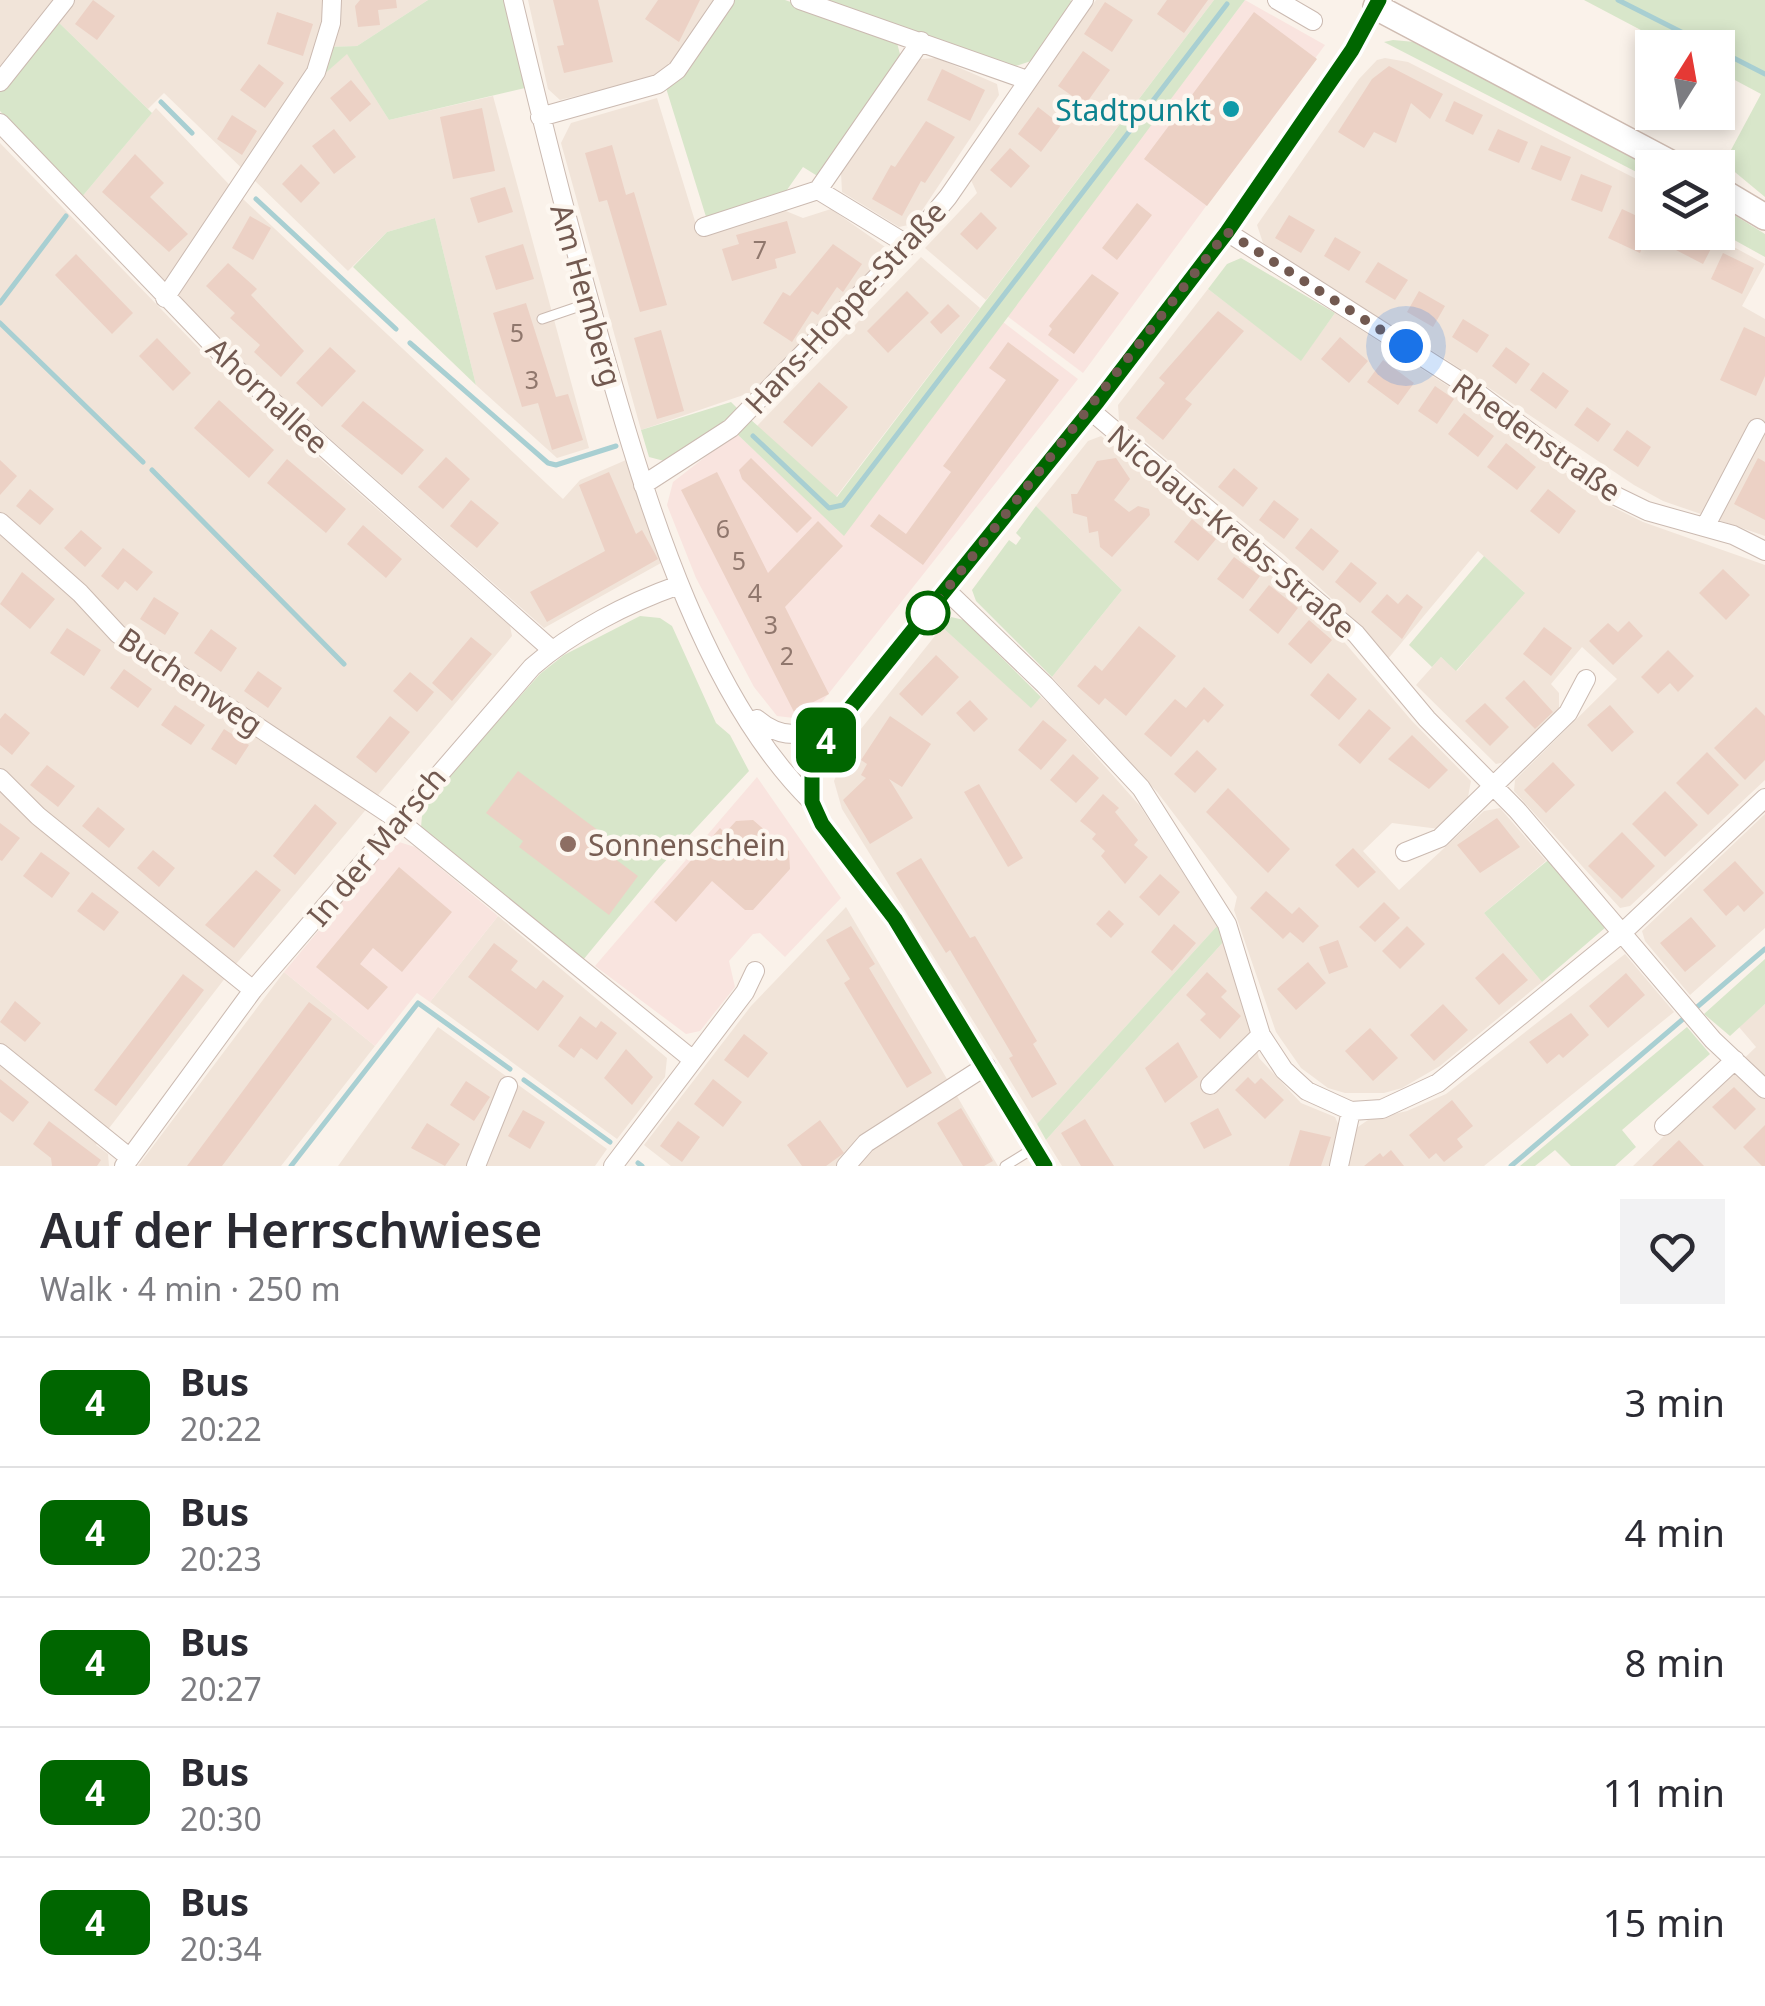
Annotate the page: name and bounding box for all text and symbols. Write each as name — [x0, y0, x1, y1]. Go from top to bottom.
north arrow — [1635, 30, 1735, 130]
map controls — [1635, 30, 1735, 250]
place label: Stadtpunkt — [1055, 89, 1211, 130]
marker: Stadtpunkt — [1220, 98, 1242, 120]
button: layers — [1635, 150, 1735, 250]
street label: Hans-Hoppe-Straße — [735, 192, 955, 422]
street label: Am Hemberg — [541, 199, 633, 391]
house number: 7 — [753, 232, 767, 266]
house number: 5 — [510, 315, 524, 349]
your location — [1381, 321, 1431, 371]
street label: Ahornallee — [198, 328, 338, 462]
house number: 3 — [525, 362, 539, 396]
street label: Rhedenstraße — [1444, 364, 1630, 510]
street label: Nicolaus-Krebs-Straße — [1099, 415, 1365, 647]
house number: 6 — [716, 511, 730, 545]
house number: 5 — [732, 543, 746, 577]
house number: 4 — [748, 575, 762, 609]
unlabelled marker — [907, 592, 949, 634]
house number: 3 — [764, 607, 778, 641]
street label: Buchenweg — [111, 618, 271, 744]
house number: 2 — [780, 638, 794, 672]
line badge: 4 — [794, 708, 858, 772]
text: 4 — [816, 717, 836, 764]
street label: In der Marsch — [297, 758, 455, 934]
place label: Sonnenschein — [588, 824, 786, 865]
marker: Sonnenschein — [557, 833, 579, 855]
text: Auf der Herrschwiese — [40, 1197, 542, 1262]
button: heart — [1620, 1199, 1725, 1304]
text: Walk · 4 min · 250 m — [40, 1267, 341, 1310]
text: Bus — [180, 1355, 249, 1407]
text: 3 min — [1625, 1376, 1725, 1428]
text: 4 — [85, 1379, 105, 1426]
text: 20:22 — [180, 1407, 262, 1450]
text: Bus — [180, 1485, 249, 1537]
text: 4 min — [1625, 1506, 1725, 1558]
text: 4 — [85, 1509, 105, 1556]
text: 20:23 — [180, 1537, 262, 1580]
text: Bus — [180, 1615, 249, 1667]
text: 8 min — [1625, 1636, 1725, 1688]
text: 4 — [85, 1639, 105, 1686]
text: 20:27 — [180, 1667, 262, 1710]
text: Bus — [180, 1745, 249, 1797]
text: 11 min — [1603, 1766, 1725, 1818]
text: 4 — [85, 1769, 105, 1816]
text: 20:30 — [180, 1797, 262, 1840]
text: Bus — [180, 1875, 249, 1927]
text: 15 min — [1603, 1896, 1725, 1948]
text: 4 — [85, 1899, 105, 1946]
text: 20:34 — [180, 1927, 262, 1970]

